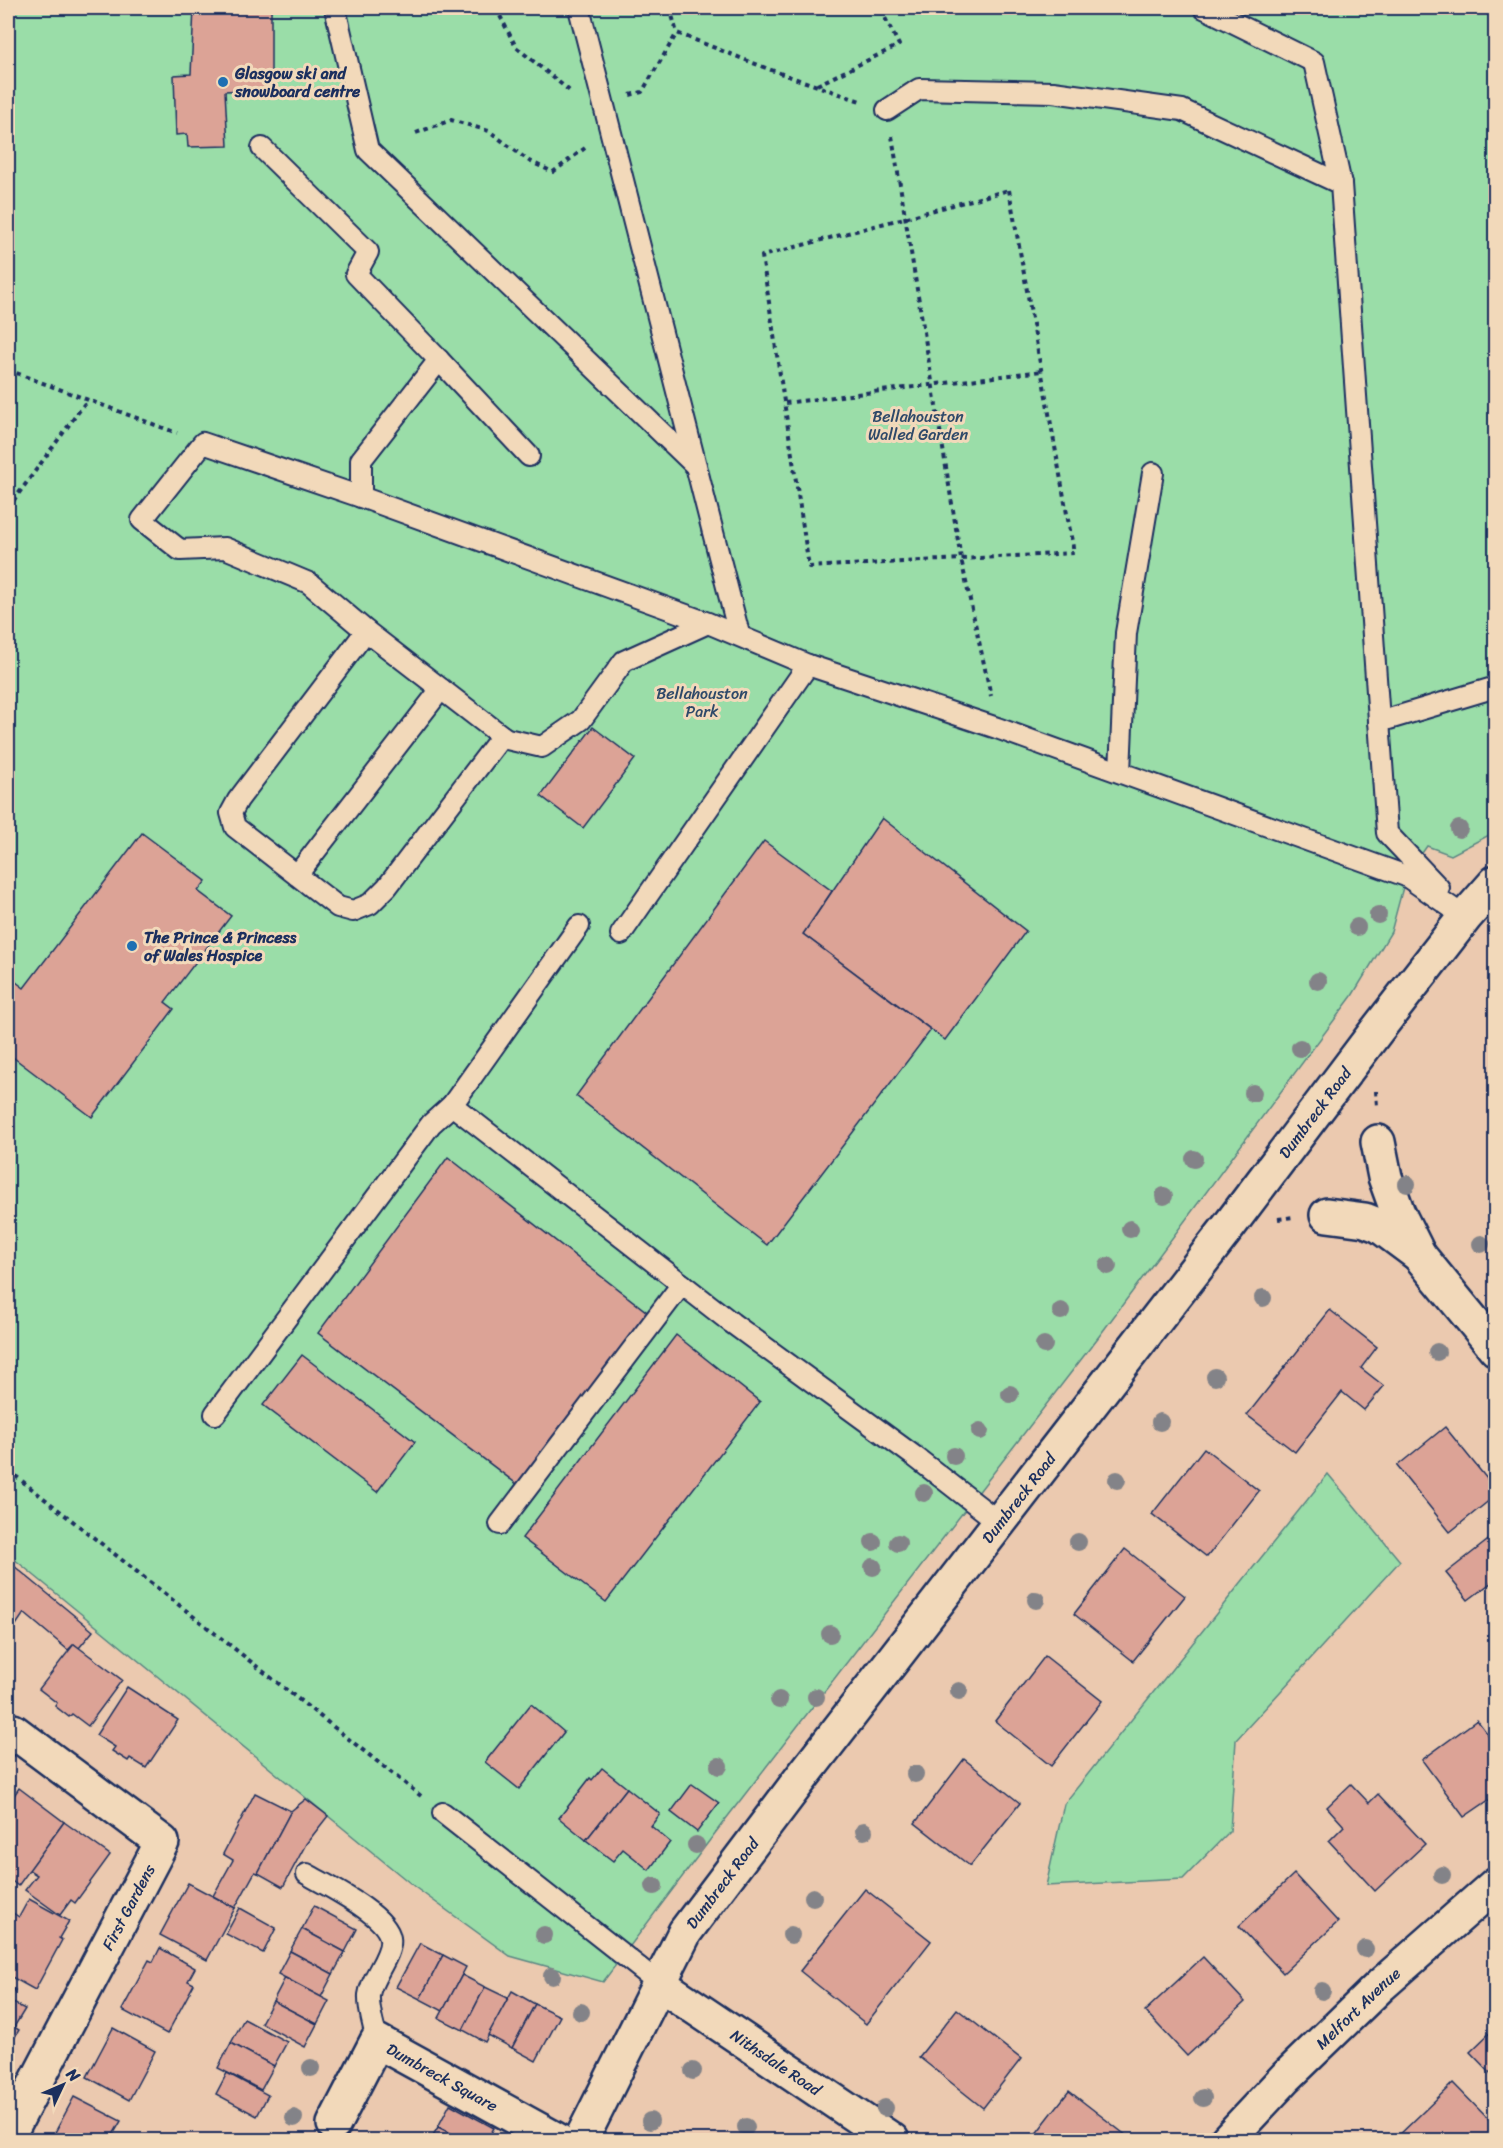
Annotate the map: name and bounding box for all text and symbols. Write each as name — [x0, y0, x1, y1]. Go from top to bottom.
place label: Glasgow ski and snowboard centre — [234, 59, 361, 106]
marker: Glasgow ski and snowboard centre — [216, 75, 230, 89]
park label: Bellahouston Walled Garden — [868, 402, 968, 449]
park label: Bellahouston Park — [656, 679, 748, 726]
place label: The Prince & Princess of Wales Hospice — [144, 923, 297, 970]
marker: The Prince & Princess of Wales Hospice — [125, 939, 139, 953]
street label: Dumbreck Road — [1271, 1060, 1360, 1165]
street label: Dumbreck Road — [974, 1445, 1064, 1550]
street label: Dumbreck Road — [678, 1830, 768, 1935]
street label: First Gardens — [93, 1858, 164, 1956]
street label: Melfort Avenue — [1308, 1960, 1408, 2057]
street label: Nithsdale Road — [724, 2021, 829, 2105]
street label: Dumbreck Square — [381, 2035, 503, 2120]
north arrow — [33, 2055, 93, 2115]
text: N — [58, 2060, 88, 2090]

